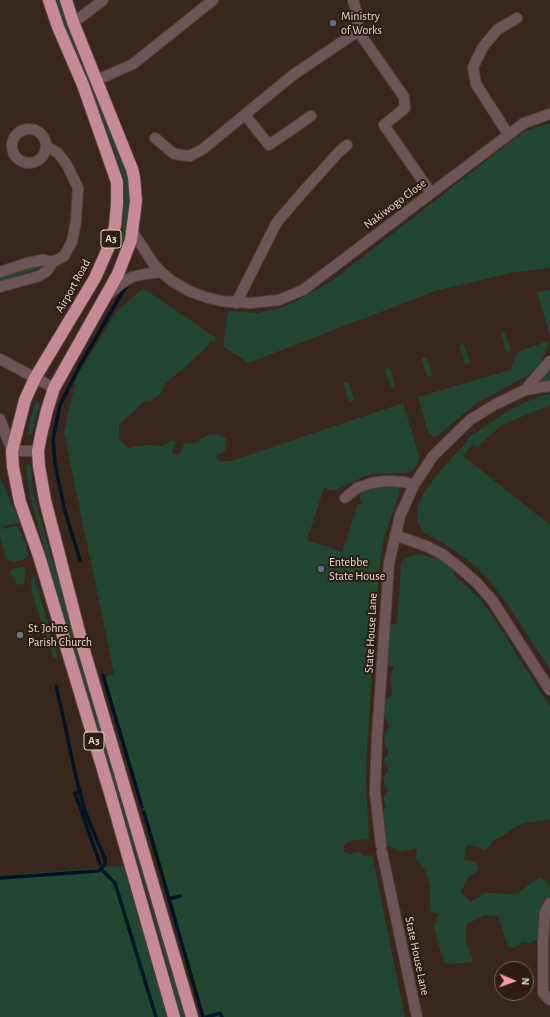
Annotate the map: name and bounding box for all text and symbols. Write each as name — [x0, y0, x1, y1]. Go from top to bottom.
place label: Ministry of Works — [341, 9, 382, 37]
marker: Ministry of Works — [328, 18, 338, 28]
street label: Nakiwogo Close — [361, 176, 429, 232]
road number: A3 — [101, 230, 121, 248]
street label: Airport Road — [52, 257, 94, 315]
place label: Entebbe State House — [329, 555, 385, 583]
marker: Entebbe State House — [316, 564, 326, 574]
street label: State House Lane — [362, 593, 380, 673]
place label: St. Johns Parish Church — [28, 621, 92, 649]
marker: St. Johns Parish Church — [15, 630, 25, 640]
road number: A3 — [84, 732, 104, 750]
street label: State House Lane — [402, 915, 432, 997]
north arrow — [494, 961, 534, 1001]
text: N — [520, 977, 531, 985]

